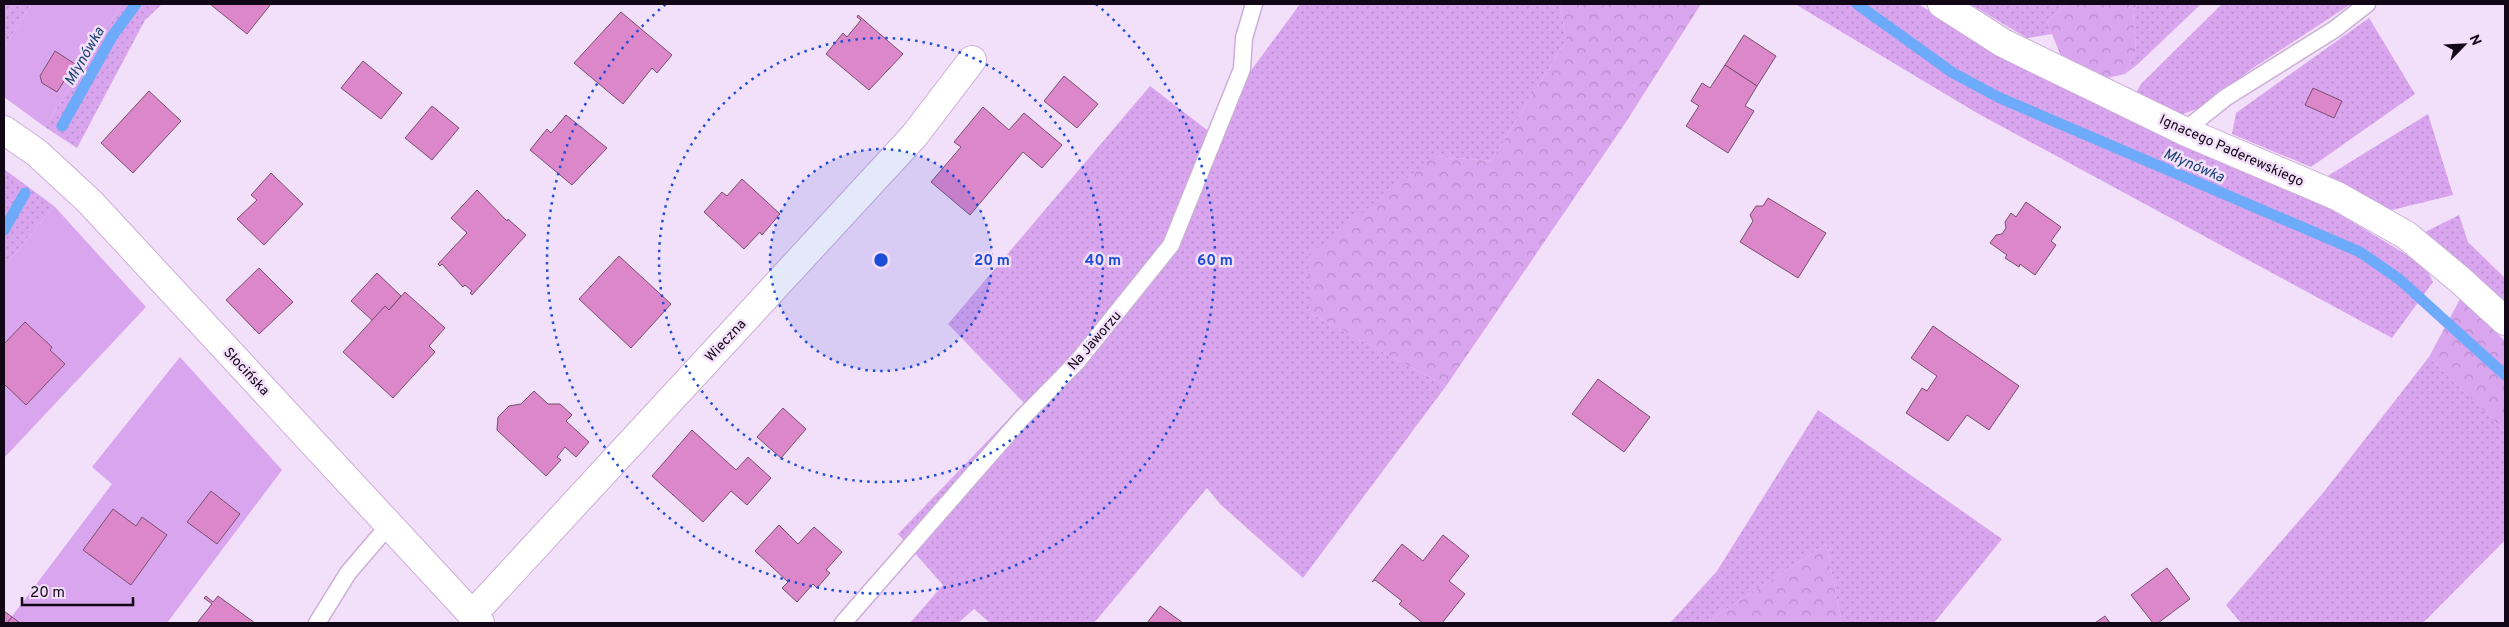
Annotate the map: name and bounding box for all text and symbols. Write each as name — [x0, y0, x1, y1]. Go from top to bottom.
north arrow — [2439, 20, 2489, 70]
water label: Młynówka — [61, 24, 110, 89]
text: N — [2465, 32, 2484, 48]
street label: Ignacego Paderewskiego — [2157, 112, 2306, 191]
water label: Młynówka — [2160, 145, 2227, 188]
centre of rings — [872, 251, 890, 269]
text: 20 m — [974, 252, 1010, 271]
text: 40 m — [1085, 252, 1121, 271]
text: 60 m — [1197, 252, 1233, 271]
street label: Na Jaworzu — [1065, 308, 1125, 374]
street label: Wieczna — [702, 316, 750, 366]
street label: Słocińska — [219, 344, 272, 400]
scale bar — [22, 574, 134, 606]
text: 20 m — [30, 584, 65, 603]

